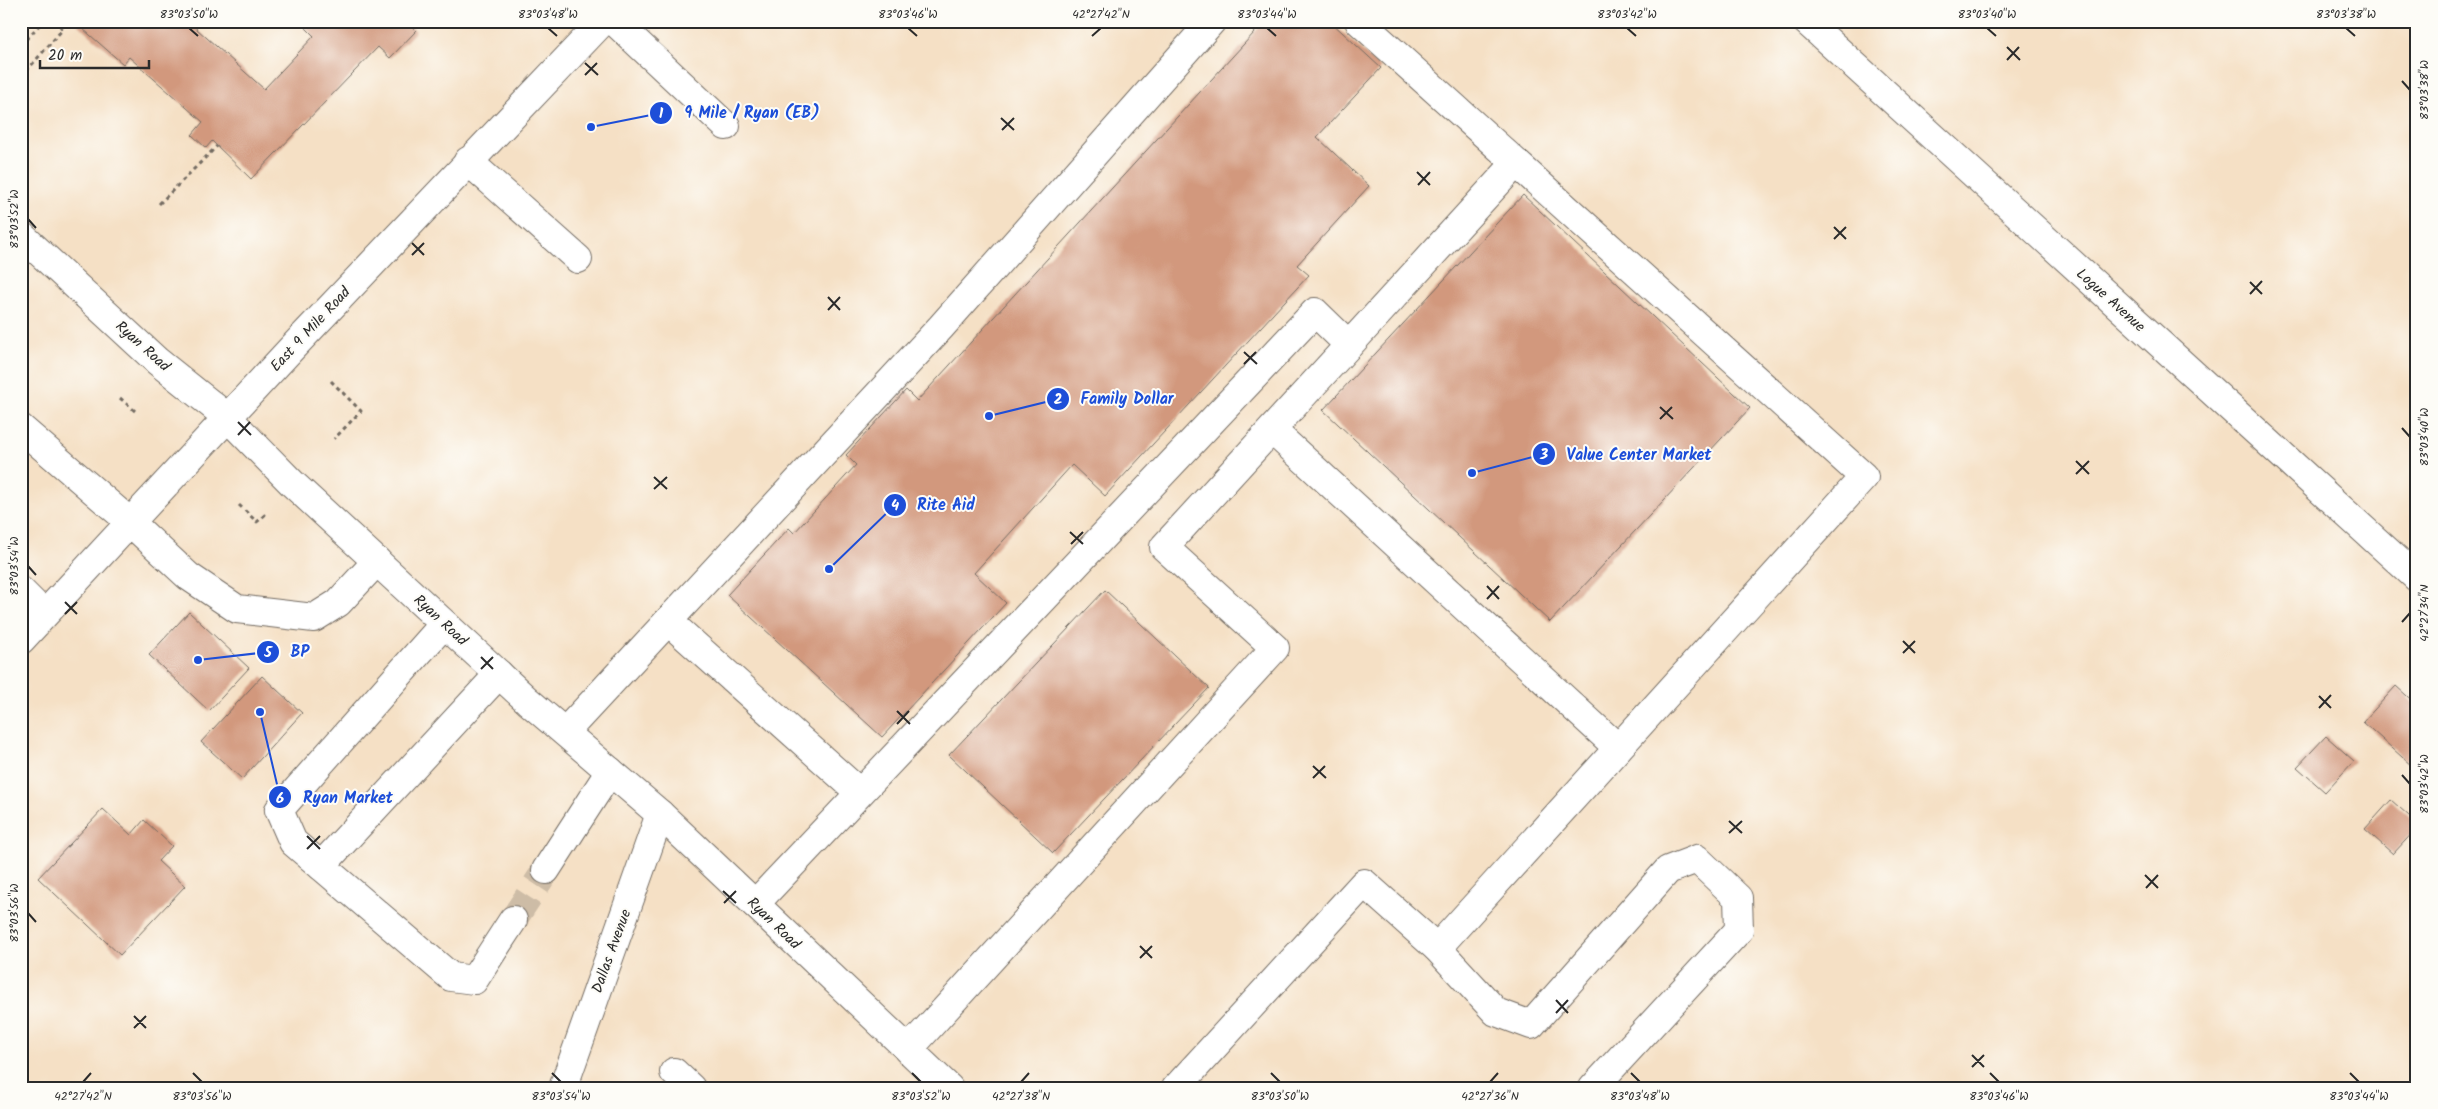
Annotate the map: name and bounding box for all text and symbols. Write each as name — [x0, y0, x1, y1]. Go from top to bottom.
text: 83°03'50"W — [160, 5, 218, 24]
text: 83°03'48"W — [518, 5, 578, 24]
text: 83°03'46"W — [878, 5, 938, 24]
text: 42°27'42"N — [1072, 5, 1130, 24]
text: 83°03'44"W — [1237, 5, 1297, 24]
text: 83°03'42"W — [1597, 5, 1657, 24]
text: 83°03'40"W — [1958, 5, 2016, 24]
text: 83°03'38"W — [2316, 5, 2376, 24]
scale bar — [40, 38, 149, 70]
text: 20 m — [48, 44, 82, 68]
text: 83°03'38"W — [2415, 60, 2434, 120]
callout: 9 Mile / Ryan (EB) — [649, 97, 829, 128]
text: 9 Mile / Ryan (EB) — [684, 101, 820, 126]
text: 1 — [659, 102, 664, 126]
text: 83°03'52"W — [5, 189, 24, 249]
street label: Logue Avenue — [2070, 263, 2151, 339]
street label: East 9 Mile Road — [265, 281, 357, 378]
street label: Ryan Road — [109, 315, 176, 378]
callout: Family Dollar — [1045, 383, 1184, 414]
text: Family Dollar — [1080, 387, 1175, 412]
text: 2 — [1054, 388, 1063, 412]
text: 83°03'40"W — [2415, 408, 2434, 466]
callout: Value Center Market — [1531, 438, 1721, 469]
text: 3 — [1539, 443, 1548, 467]
text: Value Center Market — [1566, 443, 1712, 468]
callout: Rite Aid — [882, 489, 985, 520]
text: Rite Aid — [917, 493, 975, 518]
text: 4 — [891, 494, 899, 518]
text: 83°03'54"W — [5, 536, 24, 596]
text: 42°27'34"N — [2415, 584, 2434, 642]
street label: Ryan Road — [408, 589, 473, 653]
callout: BP — [255, 636, 319, 667]
text: BP — [291, 640, 311, 665]
text: 5 — [263, 641, 273, 665]
text: 83°03'42"W — [2415, 754, 2434, 814]
callout: Ryan Market — [268, 782, 403, 813]
text: Ryan Market — [303, 786, 394, 811]
text: 6 — [276, 787, 284, 811]
text: 83°03'56"W — [5, 883, 24, 943]
street label: Ryan Road — [741, 892, 806, 956]
street label: Dallas Avenue — [586, 906, 638, 997]
text: 42°27'42"N — [54, 1087, 112, 1106]
text: 83°03'56"W — [172, 1087, 232, 1106]
text: 83°03'54"W — [531, 1087, 591, 1106]
text: 83°03'52"W — [891, 1087, 951, 1106]
text: 42°27'38"N — [992, 1087, 1050, 1106]
text: 83°03'50"W — [1251, 1087, 1309, 1106]
text: 42°27'36"N — [1461, 1087, 1519, 1106]
text: 83°03'48"W — [1610, 1087, 1670, 1106]
text: 83°03'46"W — [1969, 1087, 2029, 1106]
text: 83°03'44"W — [2329, 1087, 2389, 1106]

